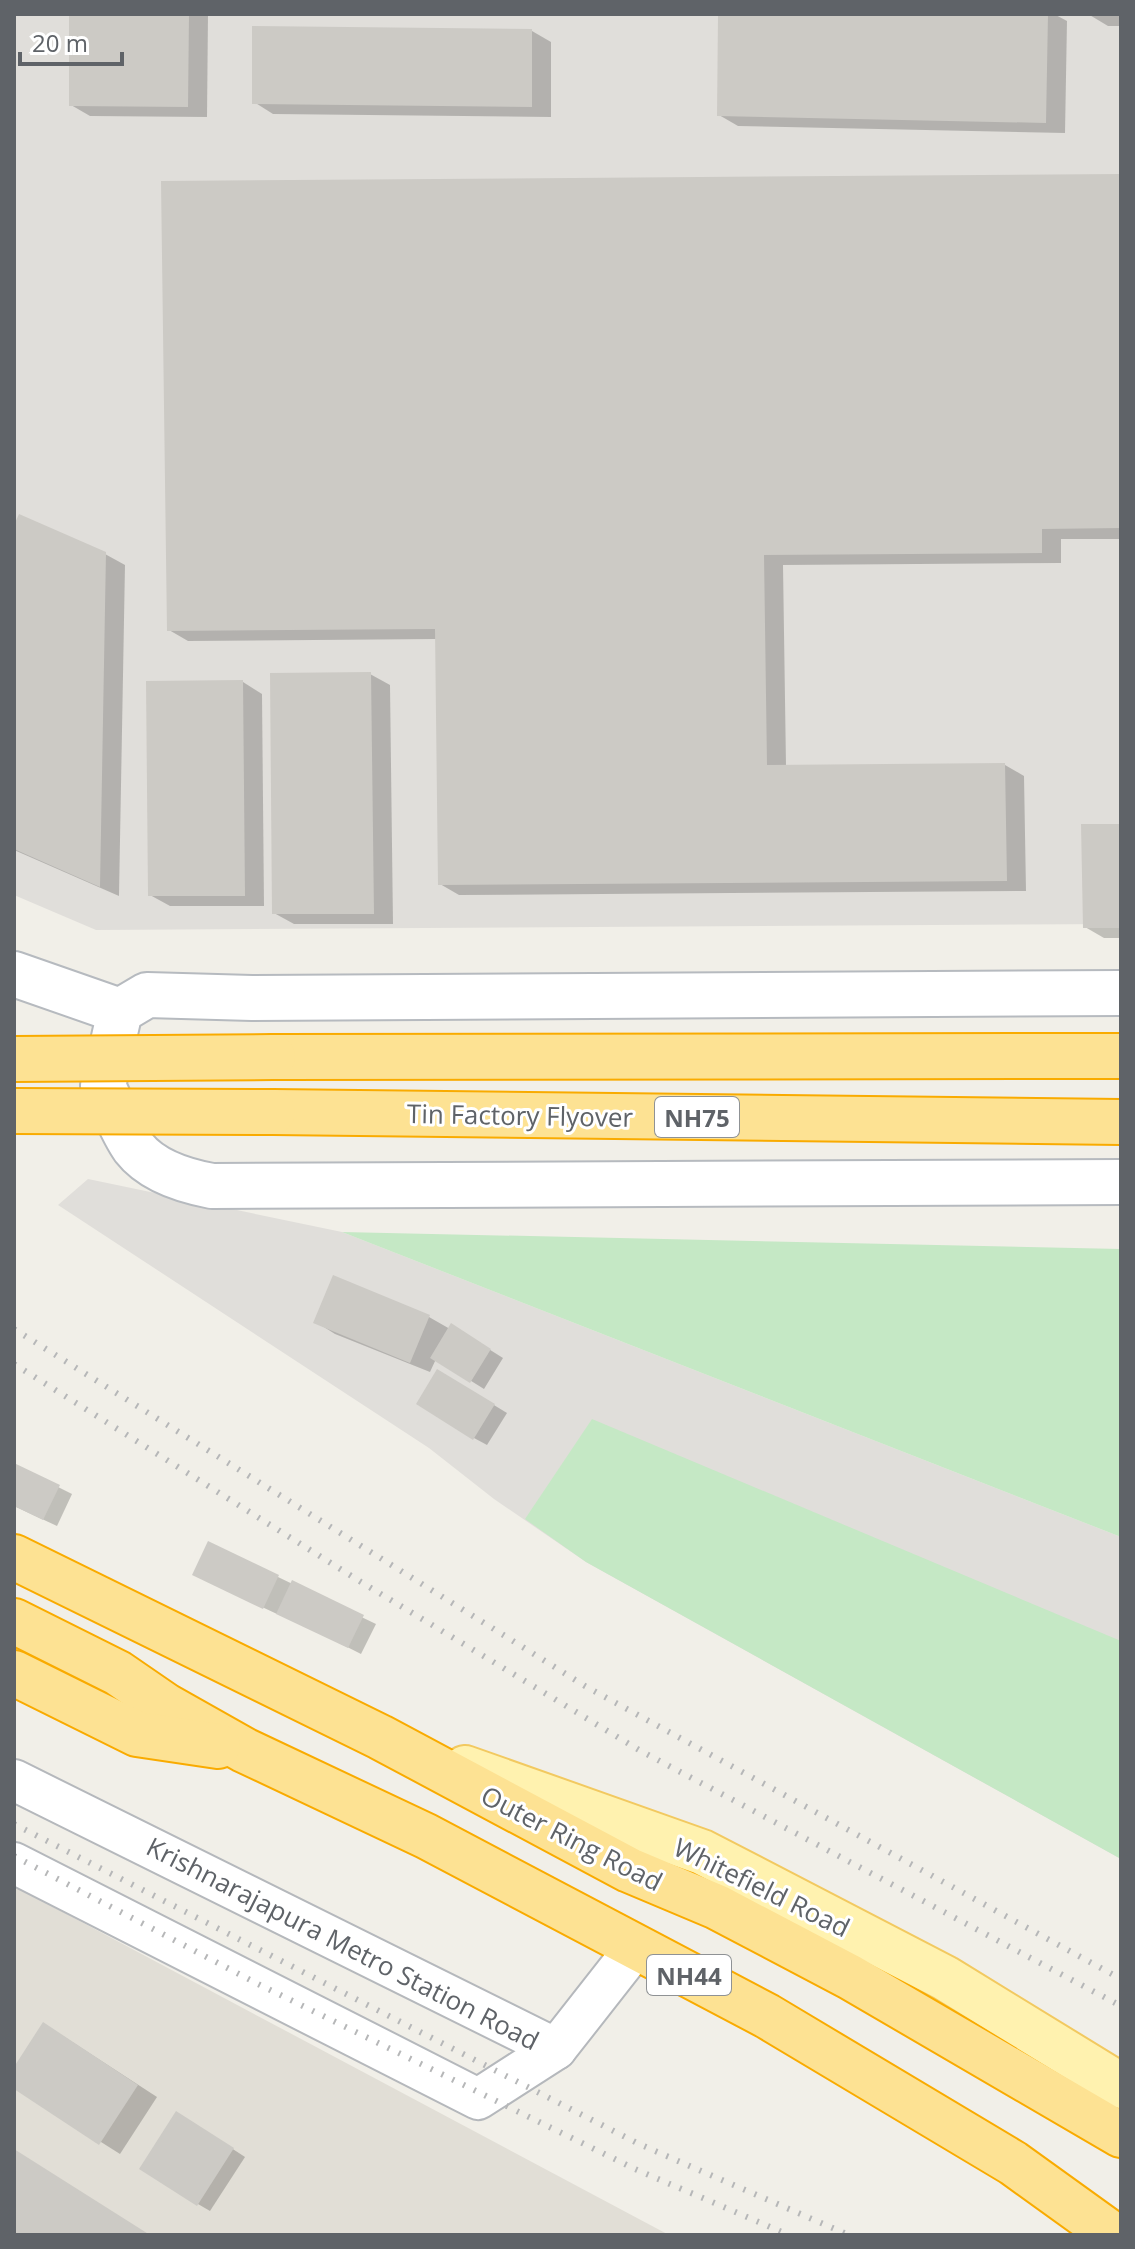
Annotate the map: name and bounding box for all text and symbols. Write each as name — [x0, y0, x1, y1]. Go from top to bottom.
scale bar — [20, 16, 122, 66]
text: 20 m — [32, 26, 88, 59]
street label: Tin Factory Flyover — [407, 1095, 634, 1135]
road number: NH75 — [655, 1097, 739, 1137]
street label: Outer Ring Road — [475, 1777, 669, 1899]
street label: Krishnarajapura Metro Station Road — [141, 1828, 545, 2058]
street label: Whitefield Road — [668, 1829, 856, 1945]
road number: NH44 — [647, 1955, 731, 1995]

